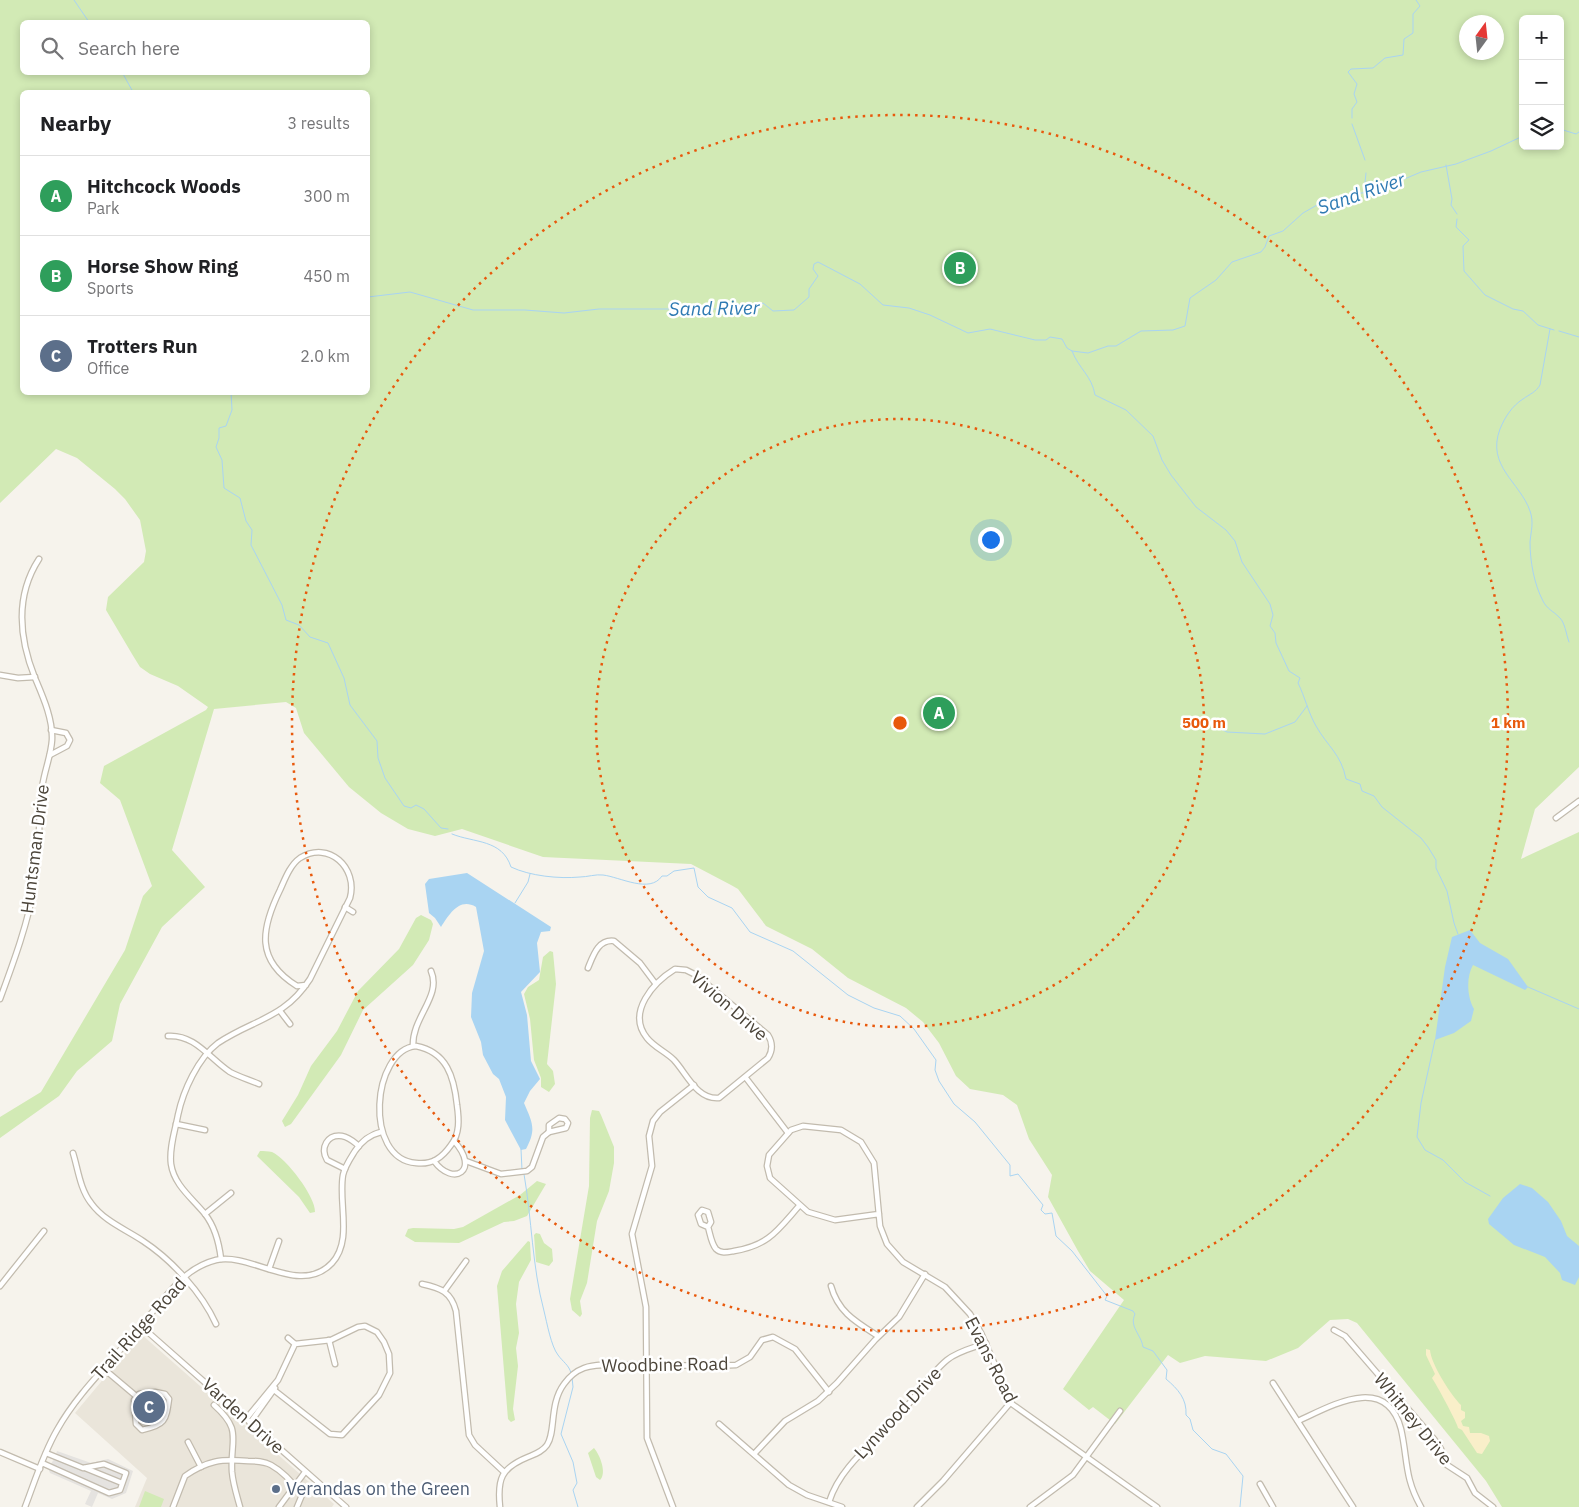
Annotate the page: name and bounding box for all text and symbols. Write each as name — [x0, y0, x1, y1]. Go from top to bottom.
north arrow — [1459, 15, 1504, 60]
map controls — [1519, 15, 1564, 150]
button: + — [1519, 15, 1564, 60]
search box — [20, 20, 370, 75]
icon: search — [38, 34, 66, 62]
text: Search here — [78, 36, 180, 60]
button: − — [1519, 60, 1564, 105]
button: layers — [1519, 105, 1564, 150]
text: Nearby — [40, 109, 111, 137]
text: 3 results — [287, 113, 350, 133]
water label: Sand River — [1314, 167, 1409, 219]
text: Hitchcock Woods — [87, 174, 241, 198]
text: A — [51, 186, 61, 206]
text: 300 m — [303, 186, 350, 206]
text: Park — [87, 198, 119, 218]
pin: B — [944, 249, 976, 287]
text: Horse Show Ring — [87, 254, 238, 278]
text: B — [51, 266, 61, 286]
text: 450 m — [303, 266, 350, 286]
text: Sports — [87, 278, 134, 298]
water label: Sand River — [668, 295, 761, 321]
text: Trotters Run — [87, 334, 198, 358]
text: C — [51, 346, 61, 366]
text: 2.0 km — [300, 346, 350, 366]
text: Office — [87, 358, 129, 378]
your location — [978, 527, 1004, 553]
pin: A — [923, 694, 955, 732]
text: 500 m — [1182, 713, 1226, 732]
text: 1 km — [1491, 713, 1525, 732]
centre of rings — [891, 714, 909, 732]
street label: Huntsman Drive — [15, 783, 54, 915]
street label: Vivion Drive — [686, 966, 773, 1046]
street label: Trail Ridge Road — [86, 1272, 191, 1385]
street label: Evans Road — [960, 1313, 1023, 1407]
street label: Woodbine Road — [601, 1352, 729, 1377]
street label: Lynwood Drive — [849, 1362, 946, 1464]
street label: Whitney Drive — [1369, 1368, 1458, 1470]
street label: Varden Drive — [197, 1373, 289, 1459]
pin: C — [133, 1388, 165, 1426]
place label: Verandas on the Green — [286, 1477, 470, 1500]
marker: Verandas on the Green — [270, 1483, 282, 1495]

